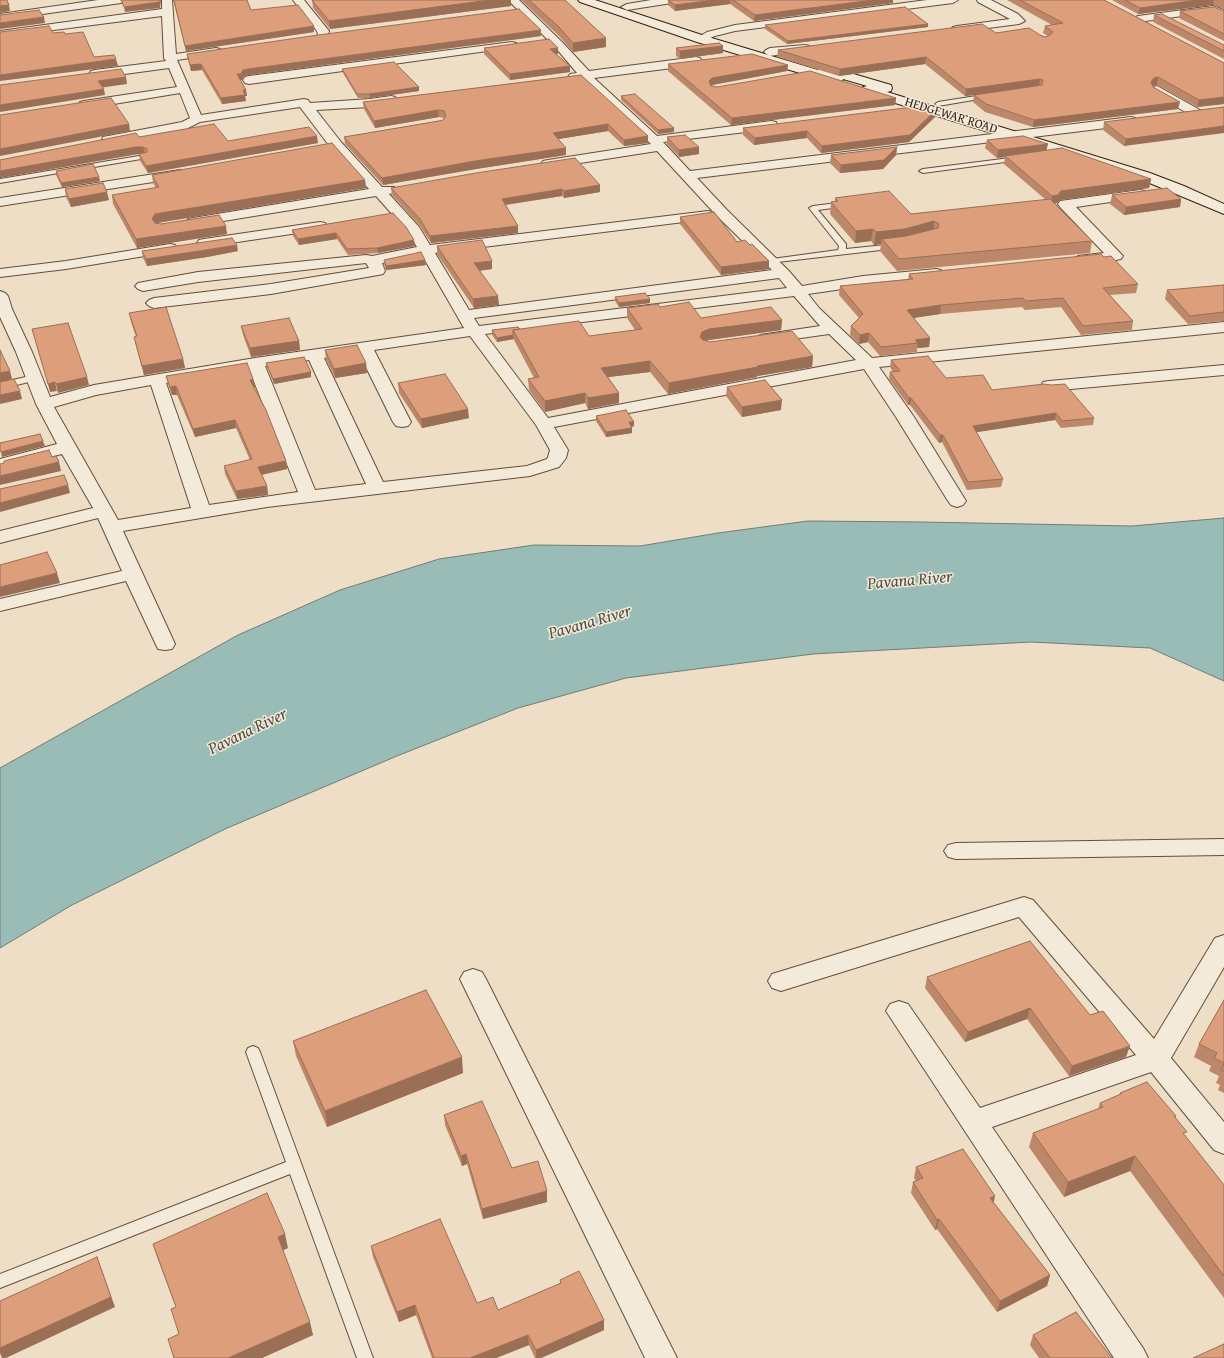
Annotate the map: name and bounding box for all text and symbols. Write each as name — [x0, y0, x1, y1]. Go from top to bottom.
street label: HEDGEWAR ROAD — [903, 94, 999, 138]
water label: Pavana River — [867, 567, 953, 595]
water label: Pavana River — [546, 601, 634, 645]
water label: Pavana River — [205, 704, 291, 760]

